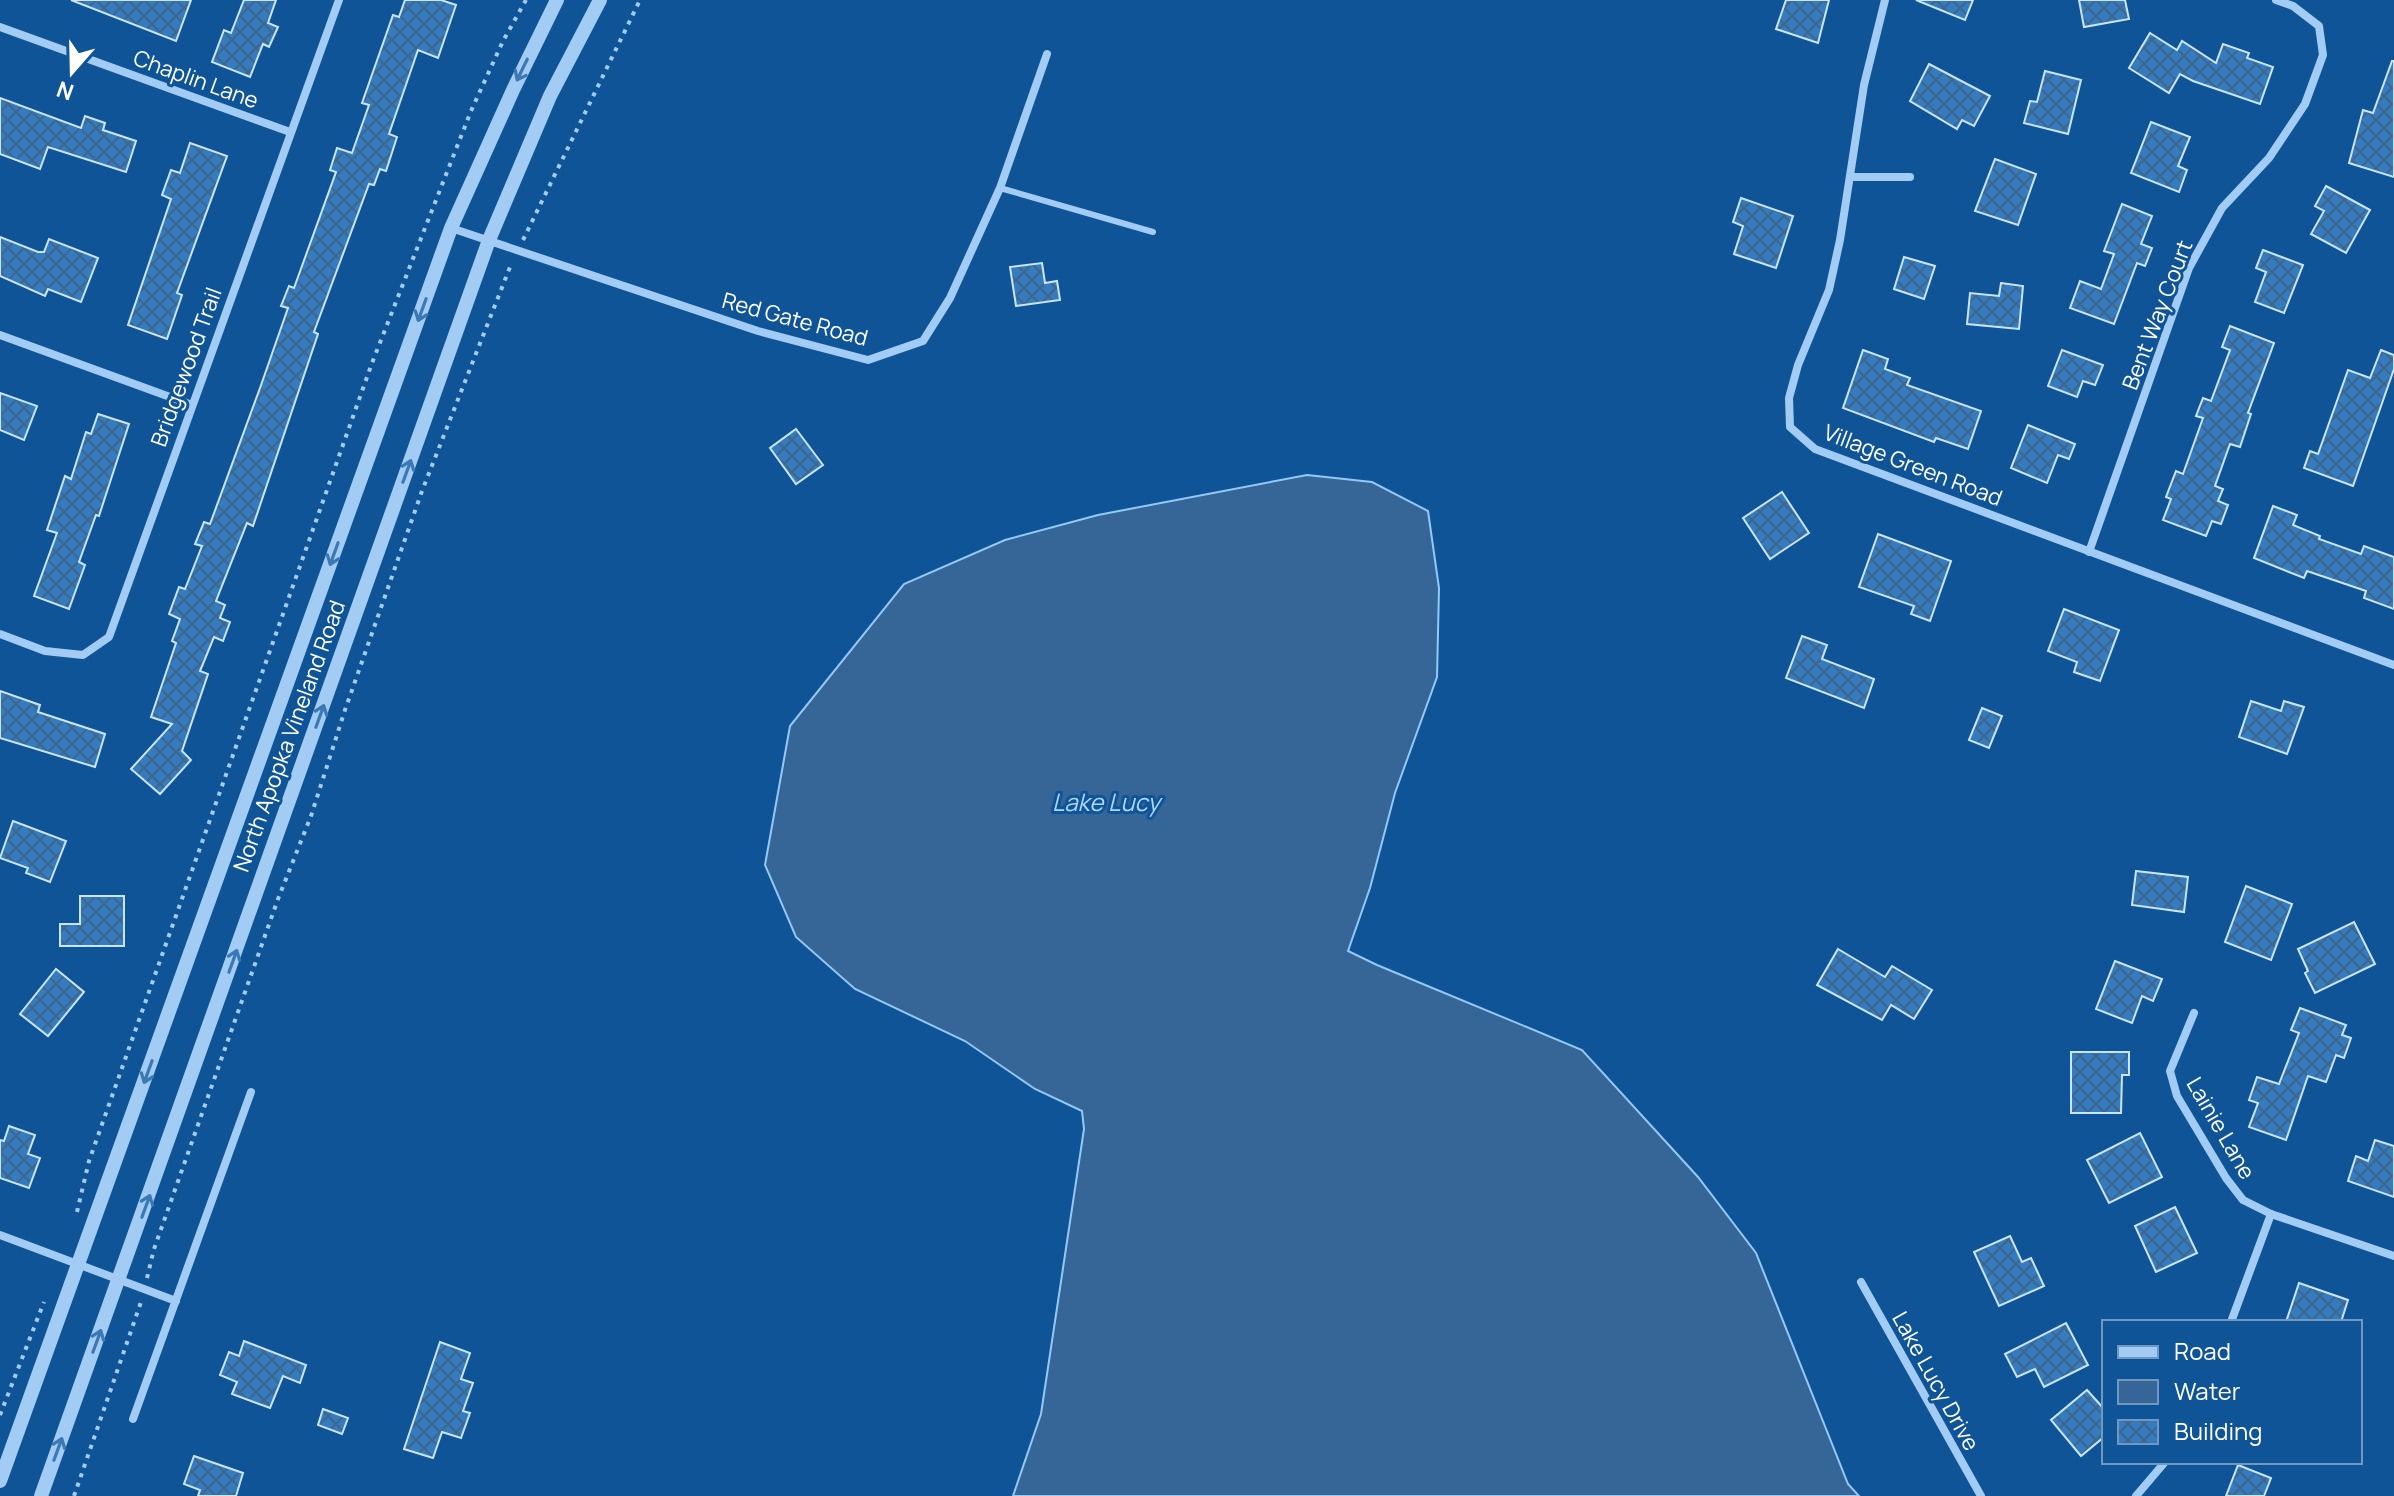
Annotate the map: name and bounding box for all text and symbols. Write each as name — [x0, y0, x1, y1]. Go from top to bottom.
north arrow — [32, 32, 112, 112]
street label: Chaplin Lane — [129, 42, 263, 116]
one-way arrow — [514, 58, 529, 81]
text: N — [53, 74, 78, 108]
street label: Bent Way Court — [2115, 236, 2199, 394]
street label: Bridgewood Trail — [143, 283, 229, 451]
street label: Red Gate Road — [719, 285, 871, 353]
one-way arrow — [414, 297, 428, 321]
street label: Village Green Road — [1819, 417, 2007, 513]
one-way arrow — [400, 459, 415, 484]
one-way arrow — [326, 542, 340, 566]
street label: North Apopka Vineland Road — [226, 596, 352, 876]
one-way arrow — [313, 704, 328, 729]
water label: Lake Lucy — [1052, 785, 1163, 818]
one-way arrow — [226, 949, 241, 974]
one-way arrow — [140, 1059, 154, 1084]
street label: Lainie Lane — [2180, 1071, 2262, 1185]
one-way arrow — [139, 1194, 154, 1219]
street label: Lake Lucy Drive — [1885, 1306, 1987, 1456]
legend — [2102, 1320, 2362, 1464]
one-way arrow — [91, 1328, 106, 1353]
text: Road — [2174, 1334, 2231, 1367]
text: Water — [2174, 1374, 2241, 1407]
text: Building — [2174, 1414, 2262, 1447]
one-way arrow — [52, 1437, 67, 1462]

